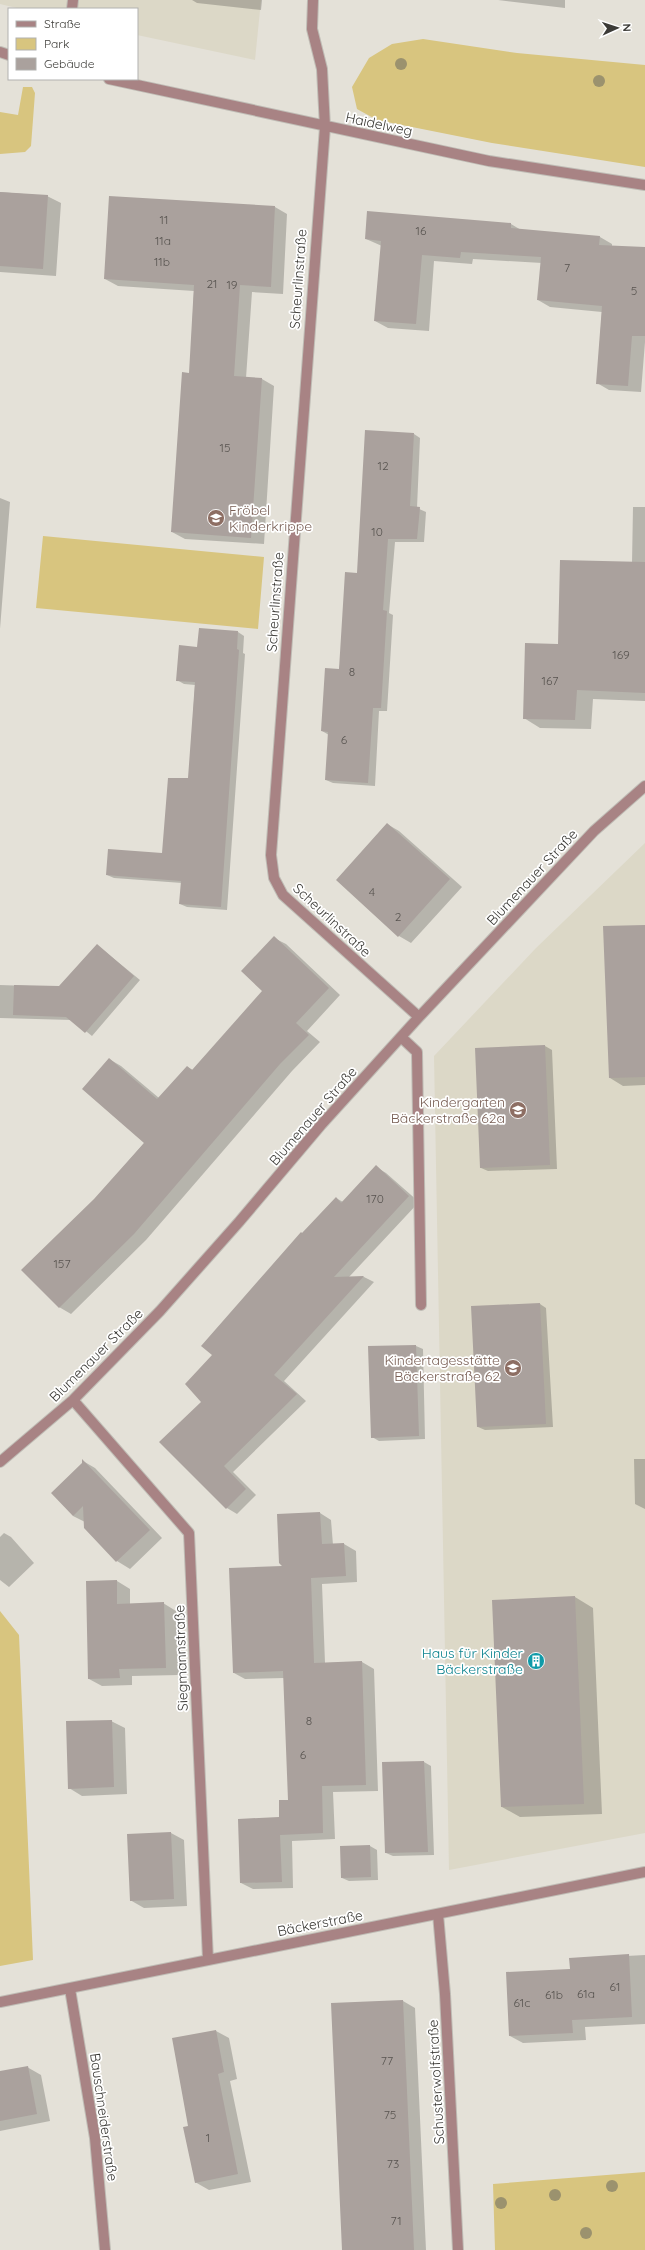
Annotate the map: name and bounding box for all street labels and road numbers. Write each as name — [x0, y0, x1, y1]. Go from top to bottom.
street label: Haidelweg — [344, 108, 414, 140]
street label: Scheurlinstraße — [286, 228, 310, 330]
street label: Scheurlinstraße — [263, 551, 287, 653]
street label: Blumenauer Straße — [483, 825, 581, 929]
street label: Scheurlinstraße — [289, 879, 375, 961]
street label: Blumenauer Straße — [265, 1063, 361, 1169]
street label: Blumenauer Straße — [45, 1304, 147, 1406]
street label: Siegmannstraße — [170, 1604, 192, 1711]
street label: Bäckerstraße — [276, 1906, 364, 1940]
street label: Schusterwolfstraße — [424, 2019, 448, 2145]
street label: Bauschneiderstraße — [86, 2052, 122, 2182]

